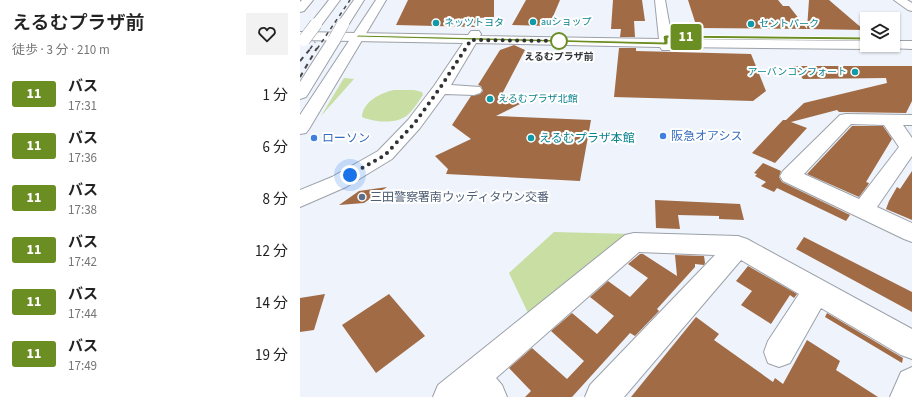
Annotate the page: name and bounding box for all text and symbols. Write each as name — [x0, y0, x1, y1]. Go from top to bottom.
text: えるむプラザ前 — [12, 10, 144, 37]
map controls — [860, 12, 900, 52]
button: layers — [860, 12, 900, 52]
button: heart — [246, 13, 288, 55]
place label: auショップ — [541, 15, 591, 29]
place label: ネッツトヨタ — [444, 16, 504, 30]
marker: auショップ — [528, 17, 538, 27]
place label: セントパーク — [759, 17, 819, 31]
marker: ネッツトヨタ — [431, 18, 441, 28]
marker: セントパーク — [746, 19, 756, 29]
line badge: 11 — [668, 24, 704, 50]
text: 11 — [679, 27, 693, 47]
marker: えるむプラザ前 — [550, 32, 568, 50]
text: 徒歩 · 3 分 · 210 m — [12, 41, 110, 59]
place label: えるむプラザ前 — [524, 50, 594, 64]
place label: アーバンコンフォート — [748, 65, 847, 79]
marker: アーバンコンフォート — [850, 67, 860, 77]
text: バス — [68, 76, 98, 97]
text: 11 — [27, 84, 41, 104]
text: 1 分 — [263, 85, 288, 106]
place label: えるむプラザ北館 — [498, 92, 578, 106]
marker: えるむプラザ北館 — [485, 94, 495, 104]
text: 17:31 — [68, 97, 97, 115]
text: バス — [68, 128, 98, 149]
place label: 阪急オアシス — [671, 128, 743, 145]
place label: ローソン — [322, 130, 370, 147]
place label: えるむプラザ本館 — [539, 130, 635, 147]
marker: 阪急オアシス — [658, 131, 668, 141]
marker: ローソン — [309, 133, 319, 143]
marker: えるむプラザ本館 — [526, 133, 536, 143]
text: 11 — [27, 136, 41, 156]
text: 6 分 — [263, 137, 288, 158]
text: 17:36 — [68, 149, 97, 167]
your location — [340, 165, 360, 185]
text: バス — [68, 180, 98, 201]
text: 11 — [27, 188, 41, 208]
text: 8 分 — [263, 189, 288, 210]
place label: 三田警察署南ウッディタウン交番 — [370, 189, 549, 206]
marker: 三田警察署南ウッディタウン交番 — [357, 192, 367, 202]
text: 17:38 — [68, 201, 97, 219]
text: バス — [68, 232, 98, 253]
text: 11 — [27, 240, 41, 260]
text: 12 分 — [255, 241, 288, 262]
text: 17:42 — [68, 253, 97, 271]
text: バス — [68, 284, 98, 305]
text: 11 — [27, 292, 41, 312]
text: 14 分 — [255, 293, 288, 314]
text: 17:44 — [68, 305, 97, 323]
text: バス — [68, 336, 98, 357]
text: 11 — [27, 344, 41, 364]
text: 19 分 — [255, 345, 288, 366]
text: 17:49 — [68, 357, 97, 375]

